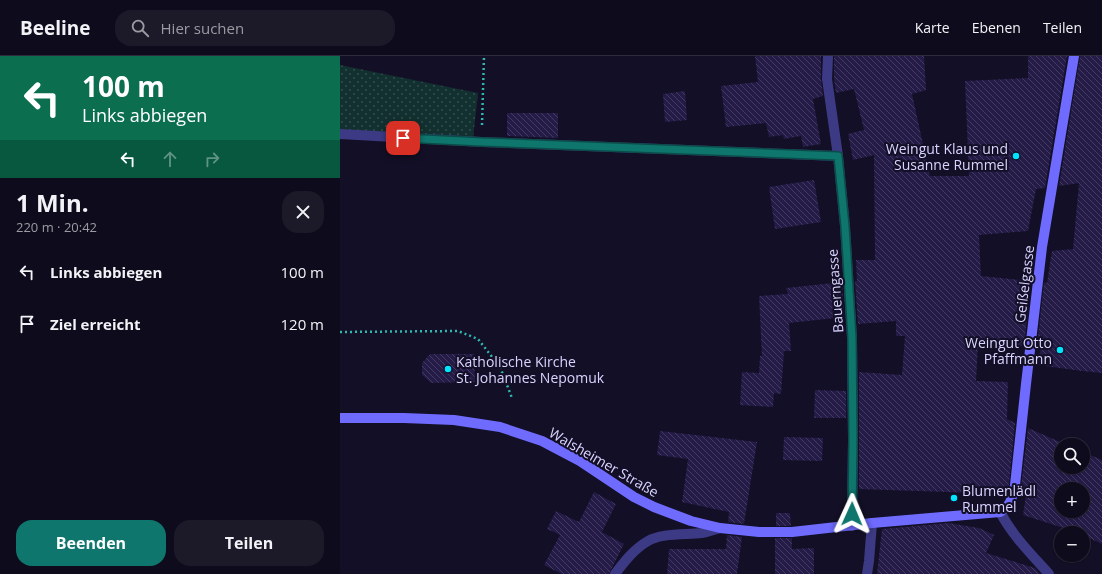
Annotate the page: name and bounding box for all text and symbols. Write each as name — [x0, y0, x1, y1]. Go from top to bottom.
search box — [115, 10, 395, 46]
text: Beeline — [20, 15, 91, 41]
icon: search — [129, 17, 151, 39]
text: Hier suchen — [161, 18, 244, 38]
text: Karte — [915, 18, 950, 37]
text: Ebenen — [972, 18, 1021, 37]
text: Teilen — [1043, 18, 1082, 37]
text: 100 m — [82, 67, 165, 105]
icon: left — [16, 72, 68, 124]
text: Links abbiegen — [82, 103, 207, 127]
pin — [386, 121, 420, 155]
icon: arrive — [392, 127, 414, 149]
place label: Weingut Klaus und Susanne Rummel — [886, 139, 1008, 174]
icon: left — [117, 148, 139, 170]
icon: ahead — [159, 148, 181, 170]
icon: right — [201, 148, 223, 170]
marker: Weingut Klaus und Susanne Rummel — [1011, 151, 1021, 161]
text: 1 Min. — [16, 186, 89, 219]
button: close — [282, 191, 324, 233]
text: 220 m · 20:42 — [16, 218, 97, 236]
street label: Geißelgasse — [1010, 244, 1038, 324]
street label: Bauerngasse — [823, 248, 847, 334]
icon: left — [16, 261, 38, 283]
text: Links abbiegen — [50, 262, 162, 282]
text: 100 m — [280, 262, 324, 282]
icon: arrive — [16, 313, 38, 335]
text: Ziel erreicht — [50, 314, 141, 334]
text: 120 m — [280, 314, 324, 334]
place label: Weingut Otto Pfaffmann — [965, 333, 1052, 368]
marker: Weingut Otto Pfaffmann — [1055, 345, 1065, 355]
place label: Katholische Kirche St. Johannes Nepomuk — [456, 352, 605, 387]
marker: Katholische Kirche St. Johannes Nepomuk — [443, 364, 453, 374]
street label: Walsheimer Straße — [546, 423, 662, 501]
map controls — [1054, 438, 1090, 562]
button: search — [1054, 438, 1090, 474]
place label: Blumenlädl Rummel — [962, 481, 1036, 516]
button: + — [1054, 482, 1090, 518]
position arrow — [831, 493, 873, 535]
marker: Blumenlädl Rummel — [949, 493, 959, 503]
button: Beenden — [16, 520, 166, 566]
button: Teilen — [174, 520, 324, 566]
button: − — [1054, 526, 1090, 562]

